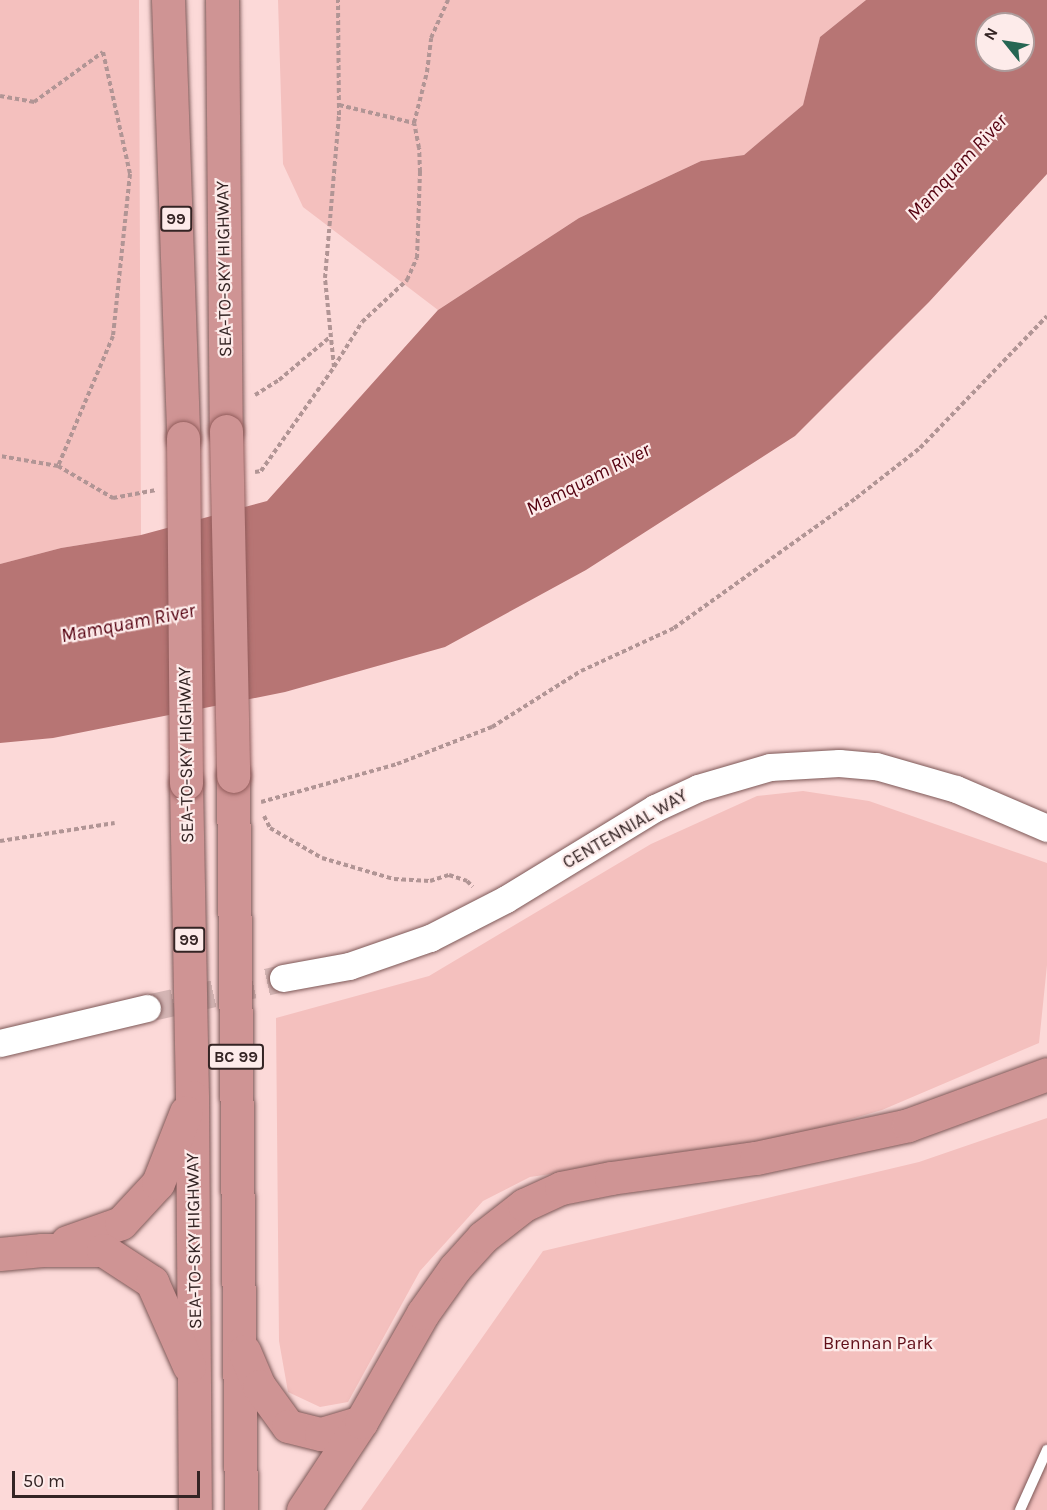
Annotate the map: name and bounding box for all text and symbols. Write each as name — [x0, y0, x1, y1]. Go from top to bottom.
north arrow — [975, 12, 1035, 72]
text: N — [980, 24, 1002, 43]
water label: Mamquam River — [902, 109, 1012, 225]
street label: SEA-TO-SKY HIGHWAY — [212, 181, 236, 357]
road number: 99 — [160, 206, 192, 232]
water label: Mamquam River — [522, 437, 654, 521]
water label: Mamquam River — [59, 598, 197, 648]
street label: SEA-TO-SKY HIGHWAY — [174, 667, 198, 843]
street label: CENTENNIAL WAY — [559, 785, 691, 873]
road number: 99 — [172, 927, 206, 953]
road number: BC 99 — [208, 1044, 264, 1070]
street label: SEA-TO-SKY HIGHWAY — [182, 1153, 206, 1329]
park label: Brennan Park — [823, 1332, 933, 1354]
scale bar — [15, 1459, 202, 1497]
text: 50 m — [23, 1470, 65, 1492]

